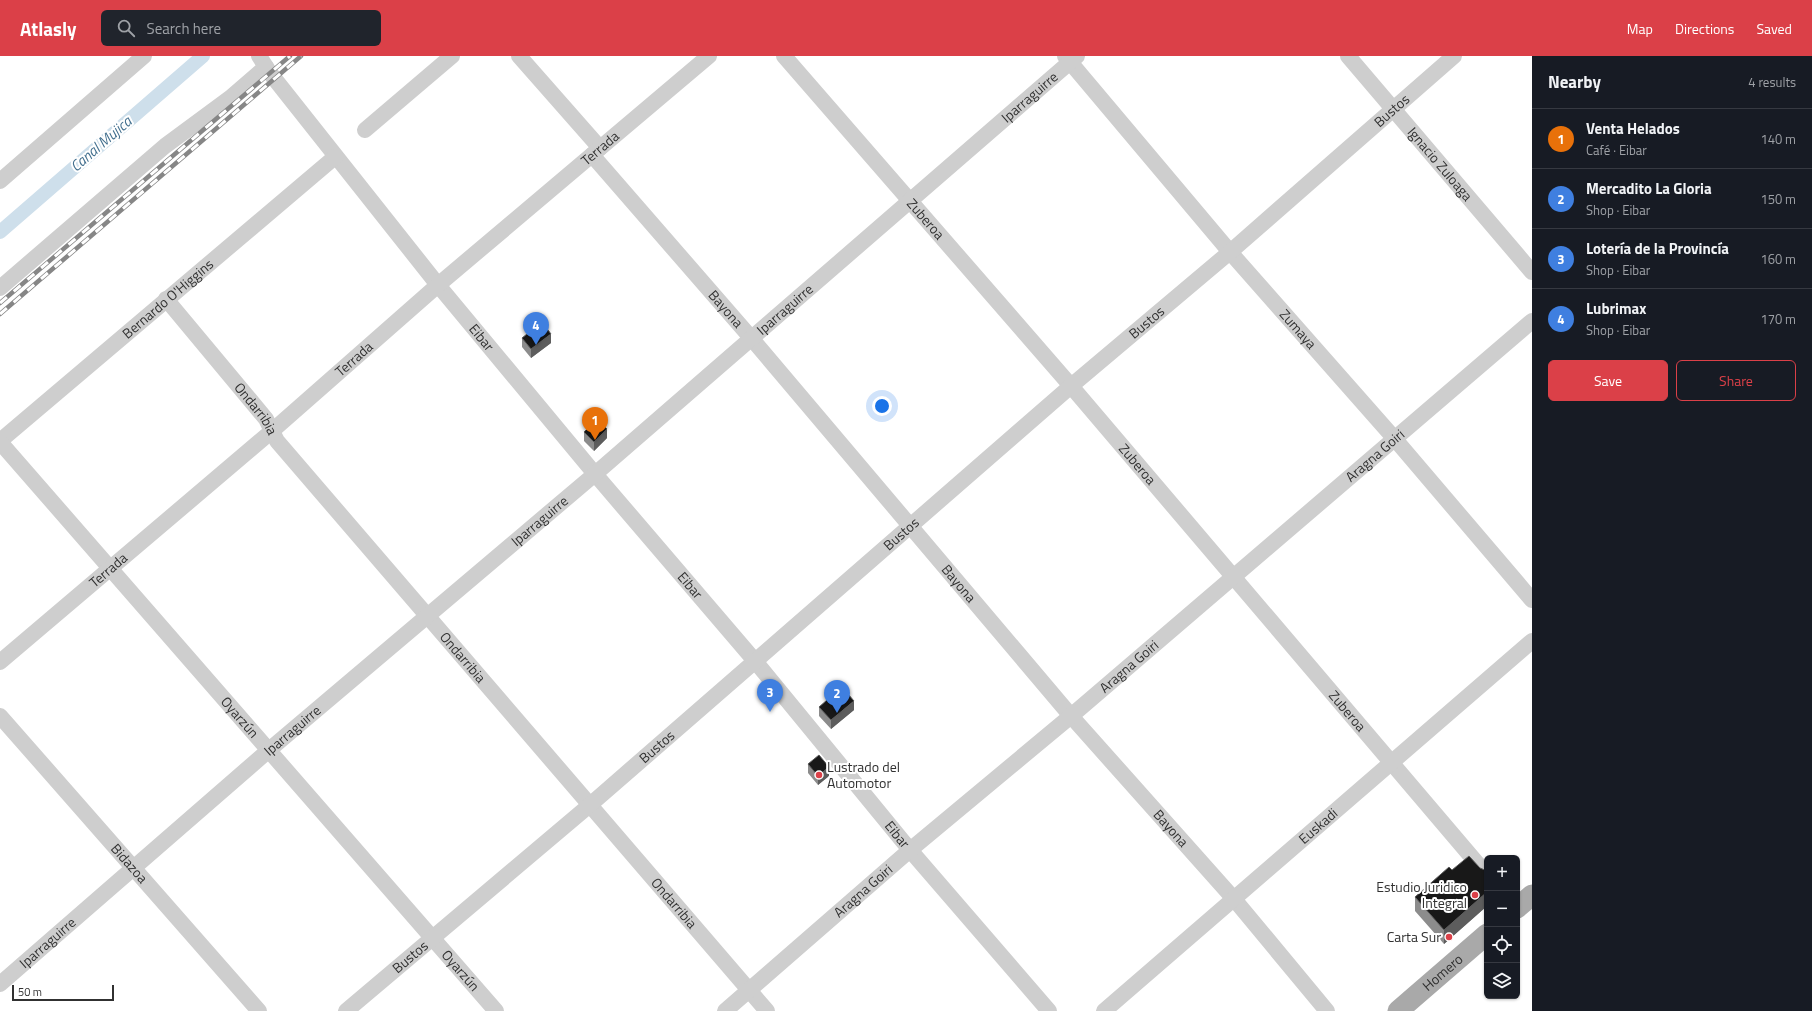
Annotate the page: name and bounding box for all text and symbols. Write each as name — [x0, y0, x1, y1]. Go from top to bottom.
search box — [101, 10, 381, 46]
text: Atlasly — [20, 14, 77, 43]
icon: search — [115, 17, 137, 39]
text: Search here — [147, 17, 221, 40]
text: Map — [1627, 18, 1653, 39]
text: Directions — [1675, 18, 1734, 39]
text: Saved — [1756, 18, 1792, 39]
street label: Iparraguirre — [996, 66, 1062, 127]
text: Nearby — [1548, 69, 1601, 95]
text: 4 results — [1748, 72, 1796, 92]
street label: Bustos — [1369, 89, 1414, 132]
water label: Canal Mujica — [65, 109, 138, 177]
text: Venta Helados — [1586, 117, 1680, 140]
street label: Ignacio Zuloaga — [1403, 122, 1478, 205]
street label: Terrada — [576, 125, 623, 170]
text: 1 — [1557, 129, 1565, 149]
text: 140 m — [1760, 129, 1796, 149]
text: Café · Eibar — [1586, 140, 1647, 160]
text: Mercadito La Gloria — [1586, 177, 1712, 200]
text: 2 — [1557, 189, 1565, 209]
text: 150 m — [1760, 189, 1796, 209]
street label: Zuberoa — [902, 194, 950, 244]
text: Shop · Eibar — [1586, 200, 1650, 220]
text: Lotería de la Provincía — [1586, 237, 1729, 260]
text: 3 — [1557, 249, 1565, 269]
text: 160 m — [1760, 249, 1796, 269]
street label: Bernardo O'Higgins — [117, 254, 218, 343]
text: Shop · Eibar — [1586, 260, 1650, 280]
street label: Iparraguirre — [752, 278, 817, 339]
street label: Bayona — [704, 285, 749, 332]
text: Lubrimax — [1586, 297, 1646, 320]
street label: Bustos — [1124, 301, 1169, 343]
street label: Zumaya — [1275, 304, 1322, 353]
text: 4 — [1557, 309, 1565, 329]
text: 170 m — [1760, 309, 1796, 329]
pin: 4 — [523, 312, 549, 345]
street label: Eibar — [464, 319, 500, 356]
text: Shop · Eibar — [1586, 320, 1650, 340]
street label: Terrada — [330, 336, 377, 381]
button: Save — [1548, 360, 1668, 401]
button: Share — [1676, 360, 1796, 401]
street label: Ondarribia — [230, 377, 283, 438]
your location — [872, 396, 892, 416]
pin: 1 — [582, 407, 608, 440]
street label: Aragna Goiri — [1340, 424, 1409, 487]
street label: Zuberoa — [1114, 439, 1162, 489]
street label: Iparraguirre — [506, 490, 572, 551]
street label: Bustos — [878, 512, 923, 555]
street label: Terrada — [84, 547, 132, 592]
street label: Bayona — [937, 559, 981, 607]
street label: Eibar — [673, 567, 709, 603]
street label: Ondarribia — [435, 627, 491, 687]
street label: Aragna Goiri — [1094, 635, 1163, 697]
pin: 3 — [757, 679, 783, 712]
pin: 2 — [824, 680, 850, 713]
street label: Zuberoa — [1324, 685, 1372, 736]
street label: Oyarzún — [216, 691, 264, 742]
street label: Iparraguirre — [259, 700, 325, 760]
street label: Bustos — [634, 725, 679, 768]
place label: Lustrado del Automotor — [827, 756, 900, 793]
marker: Lustrado del Automotor — [814, 770, 824, 780]
street label: Euskadi — [1294, 803, 1342, 848]
street label: Bayona — [1149, 804, 1194, 851]
street label: Eibar — [880, 816, 915, 853]
street label: Bidazoa — [106, 838, 153, 887]
map controls — [1484, 855, 1520, 999]
button: + — [1484, 855, 1520, 891]
street label: Aragna Goiri — [829, 859, 897, 922]
street label: Ondarribia — [647, 872, 703, 933]
place label: Estudio Juridico Integral — [1376, 876, 1467, 913]
marker: Estudio Juridico Integral — [1470, 890, 1480, 900]
button: − — [1484, 891, 1520, 927]
street label: Iparraguirre — [14, 912, 80, 973]
place label: Carta Sur — [1387, 926, 1441, 947]
button: locate — [1484, 927, 1520, 963]
marker: Carta Sur — [1444, 932, 1454, 942]
street label: Bustos — [387, 935, 432, 978]
street label: Oyarzún — [437, 945, 485, 995]
street label: Homero — [1417, 948, 1467, 996]
button: layers — [1484, 963, 1520, 999]
scale bar — [12, 983, 114, 1002]
text: 50 m — [18, 984, 42, 1000]

